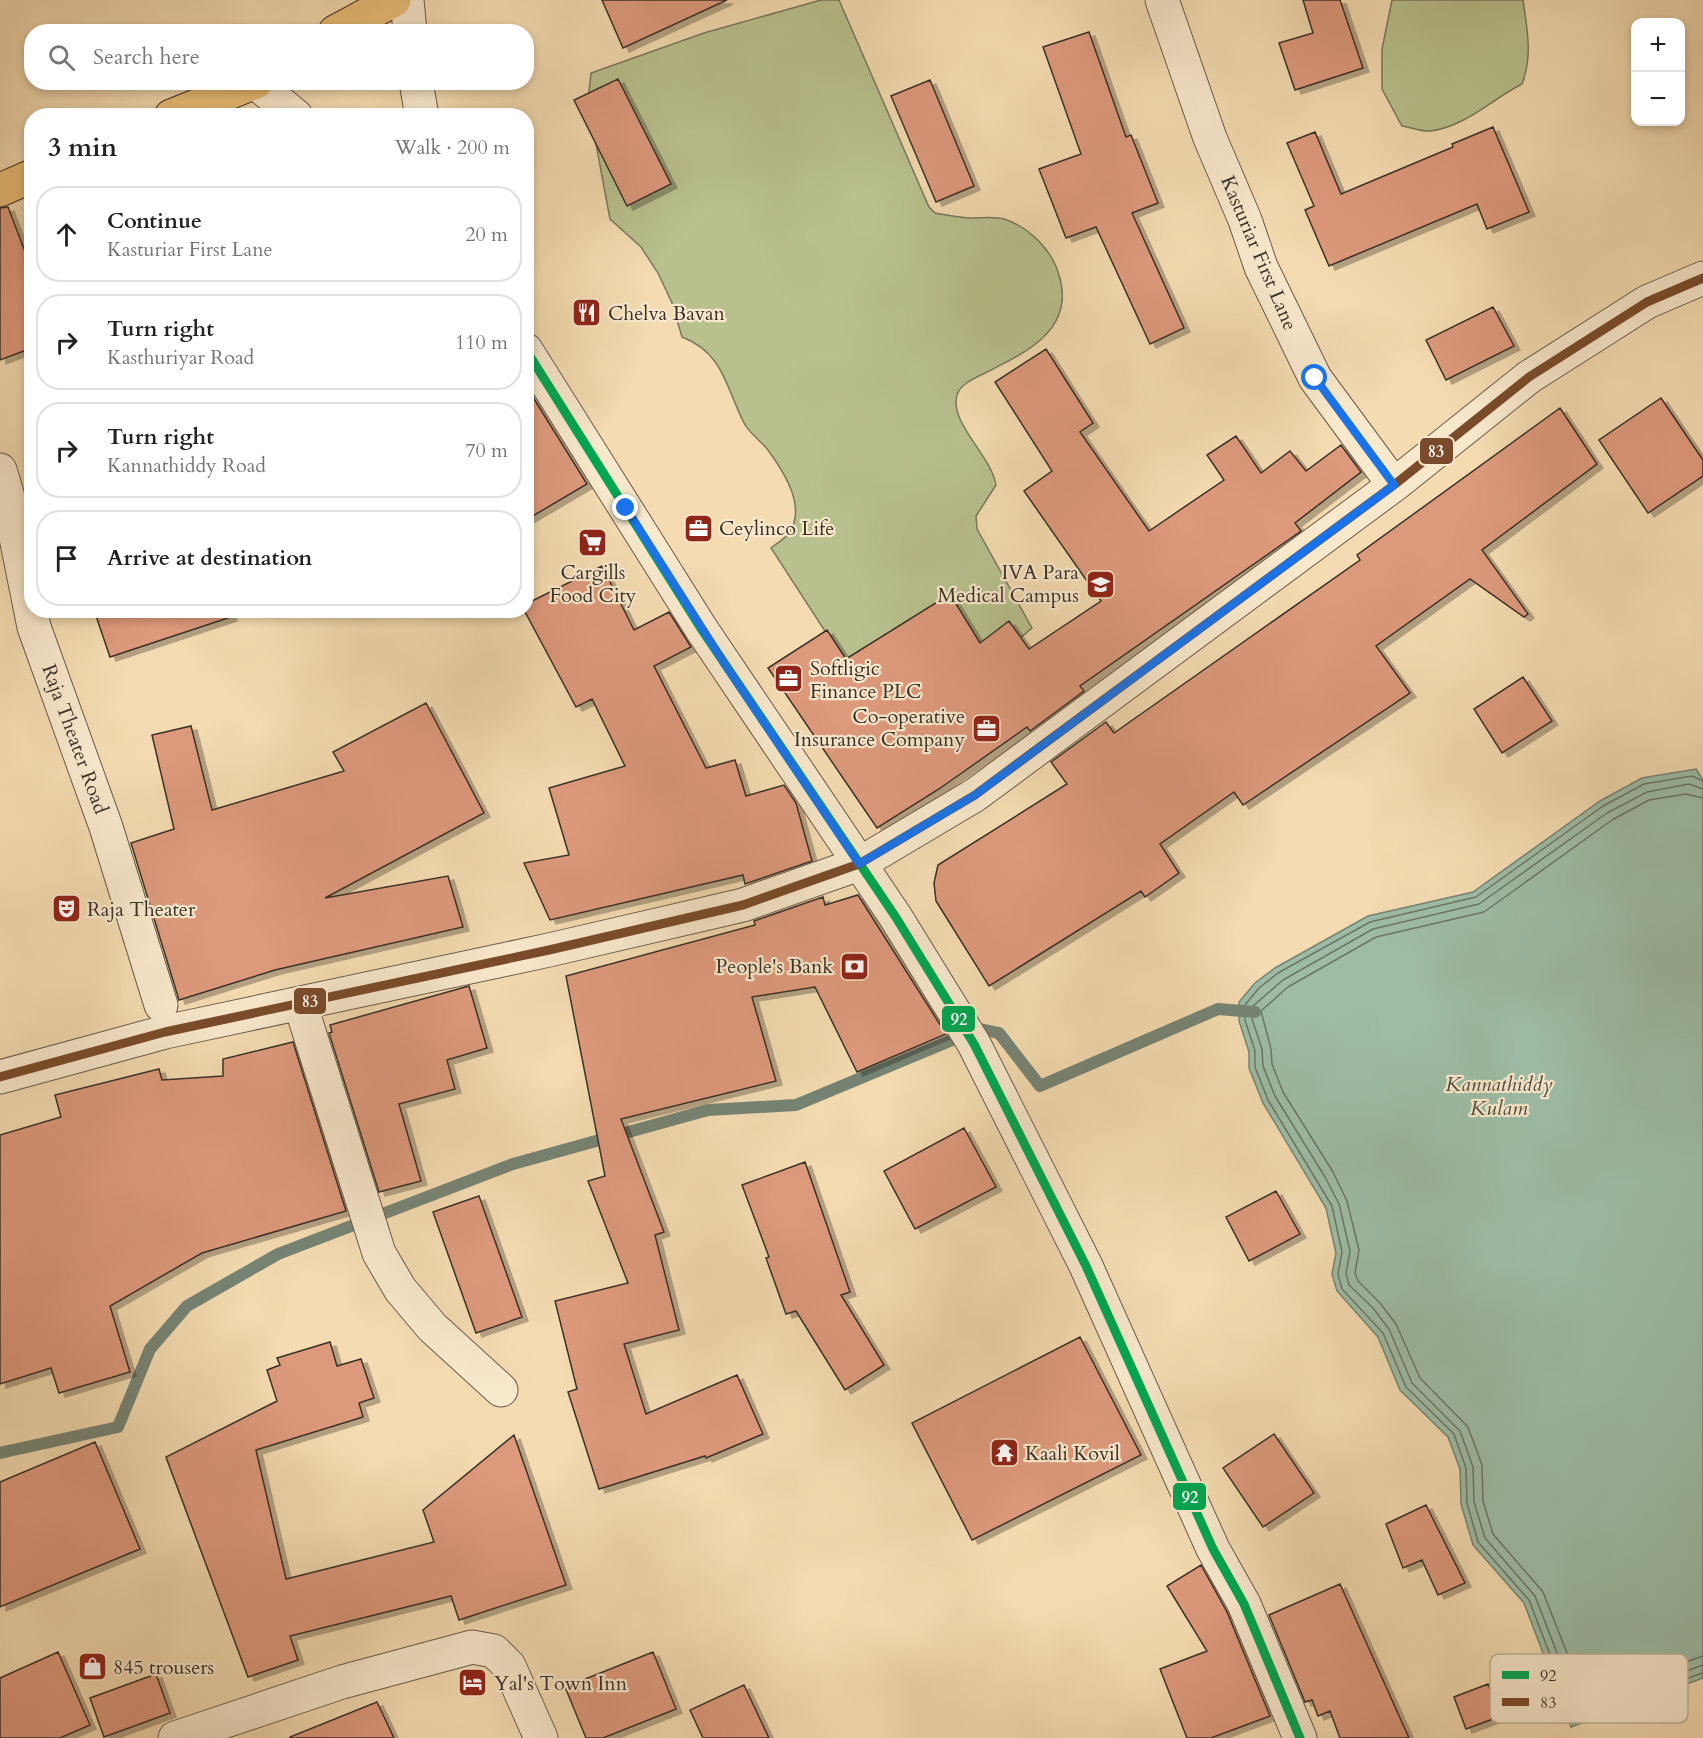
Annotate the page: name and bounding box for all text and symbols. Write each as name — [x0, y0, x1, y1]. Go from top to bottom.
map controls — [1631, 18, 1685, 126]
button: + — [1631, 18, 1685, 72]
search box — [24, 24, 534, 90]
icon: search — [45, 41, 78, 74]
text: Search here — [93, 42, 200, 72]
button: − — [1631, 72, 1685, 126]
text: 3 min — [48, 130, 117, 165]
text: Walk · 200 m — [395, 134, 510, 161]
street label: Kasturiar First Lane — [1214, 171, 1304, 335]
text: Continue — [107, 206, 202, 236]
icon: ahead — [50, 218, 83, 251]
text: 20 m — [465, 221, 508, 248]
text: Kasturiar First Lane — [107, 236, 273, 263]
restaurant icon: Chelva Bavan — [571, 297, 603, 329]
place label: Chelva Bavan — [608, 300, 726, 327]
text: Turn right — [107, 314, 214, 344]
icon: right — [50, 326, 83, 359]
text: 110 m — [455, 329, 508, 356]
text: Kasthuriyar Road — [107, 344, 254, 371]
route start — [1301, 364, 1327, 390]
text: Turn right — [107, 422, 214, 452]
icon: right — [50, 434, 83, 467]
text: 70 m — [465, 437, 508, 464]
line badge: 83 — [1419, 437, 1454, 465]
text: 83 — [1428, 441, 1444, 463]
text: Kannathiddy Road — [107, 452, 266, 479]
route end — [612, 494, 638, 520]
office icon: Ceylinco Life — [682, 512, 714, 544]
place label: Ceylinco Life — [719, 515, 834, 542]
supermarket icon: Cargills Food City — [577, 526, 609, 558]
icon: arrive — [50, 542, 83, 575]
text: Arrive at destination — [107, 543, 312, 573]
place label: Cargills Food City — [550, 559, 637, 609]
place label: IVA Para Medical Campus — [937, 559, 1079, 609]
school or university icon: IVA Para Medical Campus — [1084, 568, 1116, 600]
place label: Softligic Finance PLC — [810, 655, 921, 705]
street label: Raja Theater Road — [35, 660, 115, 818]
office icon: Softligic Finance PLC — [773, 663, 805, 695]
place label: Co-operative Insurance Company — [794, 703, 965, 753]
office icon: Co-operative Insurance Company — [970, 712, 1002, 744]
theatre icon: Raja Theater — [50, 893, 82, 925]
place label: Raja Theater — [87, 896, 196, 923]
bank icon: People's Bank — [838, 950, 870, 982]
place label: People's Bank — [716, 953, 833, 980]
line badge: 83 — [293, 987, 327, 1015]
text: 83 — [302, 991, 318, 1013]
line badge: 92 — [941, 1005, 976, 1033]
text: 92 — [951, 1009, 967, 1031]
water label: Kannathiddy Kulam — [1445, 1070, 1553, 1123]
temple icon: Kaali Kovil — [988, 1437, 1020, 1469]
place label: Kaali Kovil — [1025, 1440, 1120, 1467]
line badge: 92 — [1172, 1482, 1207, 1511]
text: 92 — [1182, 1487, 1198, 1509]
shop icon: 845 trousers — [76, 1651, 108, 1683]
place label: 845 trousers — [113, 1654, 214, 1681]
legend — [1490, 1654, 1688, 1723]
text: 92 — [1540, 1665, 1556, 1687]
hotel icon: Yal's Town Inn — [457, 1667, 489, 1699]
place label: Yal's Town Inn — [494, 1670, 628, 1697]
text: 83 — [1540, 1692, 1556, 1714]

